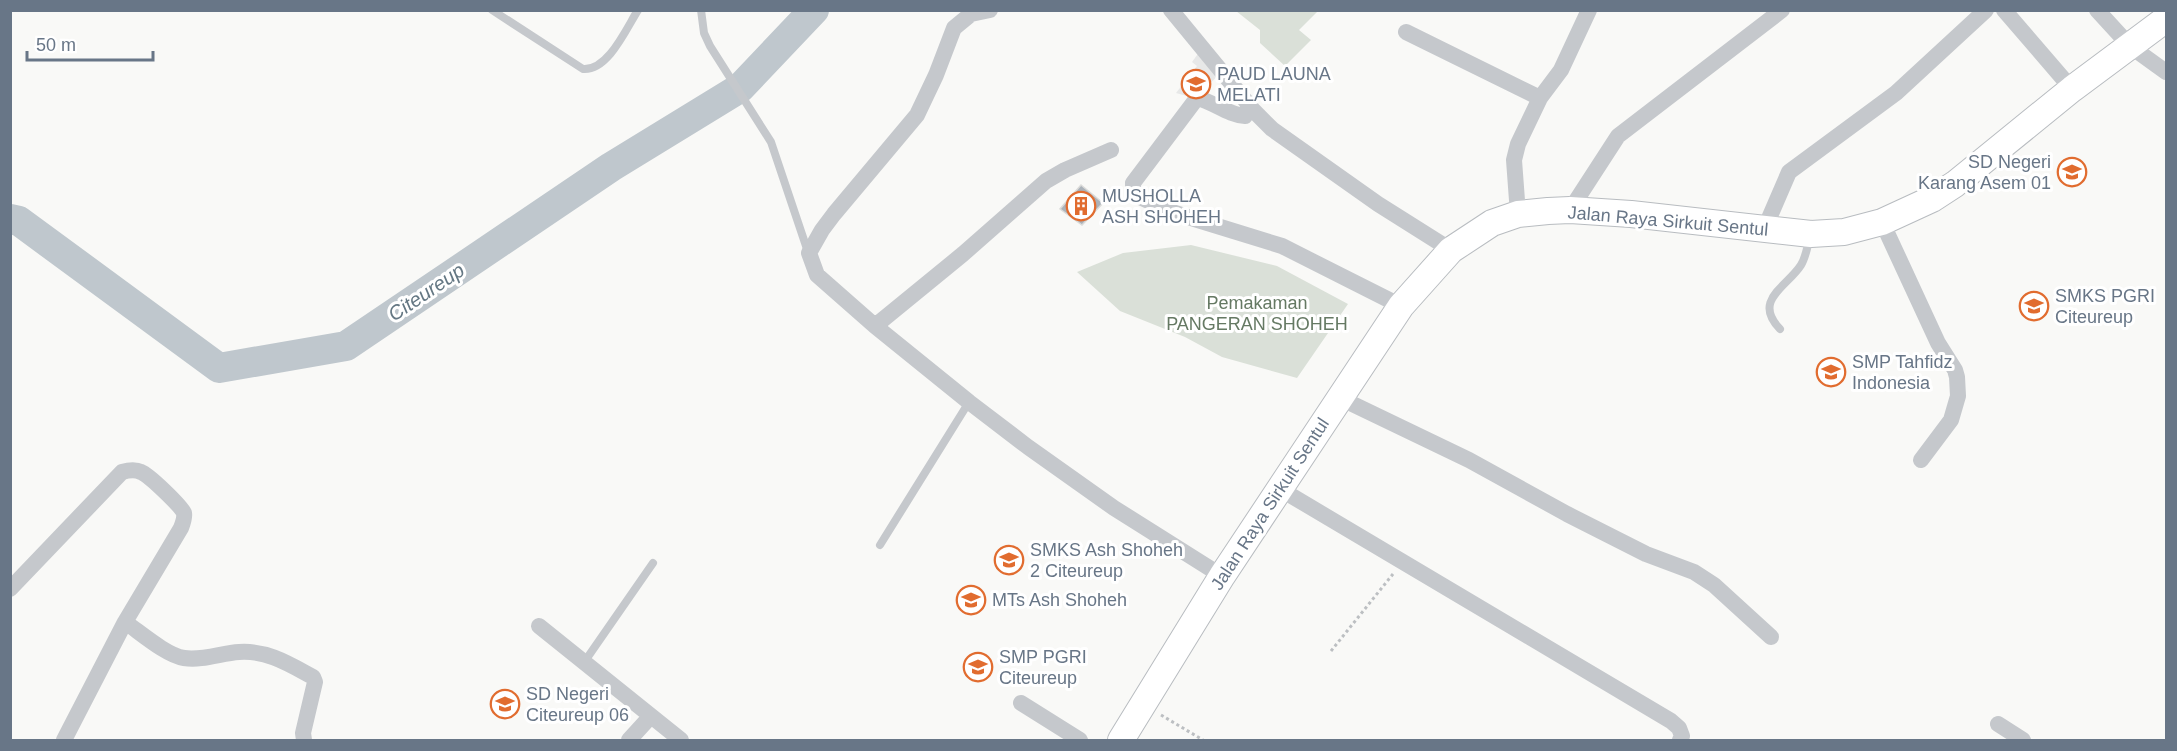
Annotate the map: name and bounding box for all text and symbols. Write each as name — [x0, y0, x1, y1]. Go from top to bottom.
scale bar — [27, 24, 153, 62]
text: 50 m — [36, 35, 76, 55]
place label: PAUD LAUNA MELATI — [1217, 64, 1331, 105]
school or university icon: PAUD LAUNA MELATI — [1180, 68, 1212, 100]
place label: SD Negeri Karang Asem 01 — [1918, 152, 2051, 193]
school or university icon: SD Negeri Karang Asem 01 — [2056, 156, 2088, 188]
place label: MUSHOLLA ASH SHOHEH — [1102, 186, 1221, 227]
building icon: MUSHOLLA ASH SHOHEH — [1065, 190, 1097, 222]
street label: Jalan Raya Sirkuit Sentul — [1567, 202, 1769, 240]
water label: Citeureup — [384, 259, 468, 325]
place label: SMKS PGRI Citeureup — [2055, 286, 2155, 327]
school or university icon: SMKS PGRI Citeureup — [2018, 290, 2050, 322]
park label: Pemakaman PANGERAN SHOHEH — [1166, 293, 1348, 334]
place label: SMP Tahfidz Indonesia — [1852, 352, 1952, 393]
school or university icon: SMP Tahfidz Indonesia — [1815, 356, 1847, 388]
street label: Jalan Raya Sirkuit Sentul — [1207, 414, 1333, 594]
place label: SMKS Ash Shoheh 2 Citeureup — [1030, 540, 1183, 581]
school or university icon: SMKS Ash Shoheh 2 Citeureup — [993, 544, 1025, 576]
school or university icon: MTs Ash Shoheh — [955, 584, 987, 616]
place label: MTs Ash Shoheh — [992, 590, 1127, 610]
place label: SMP PGRI Citeureup — [999, 647, 1087, 688]
school or university icon: SMP PGRI Citeureup — [962, 651, 994, 683]
place label: SD Negeri Citeureup 06 — [526, 684, 629, 725]
school or university icon: SD Negeri Citeureup 06 — [489, 688, 521, 720]

